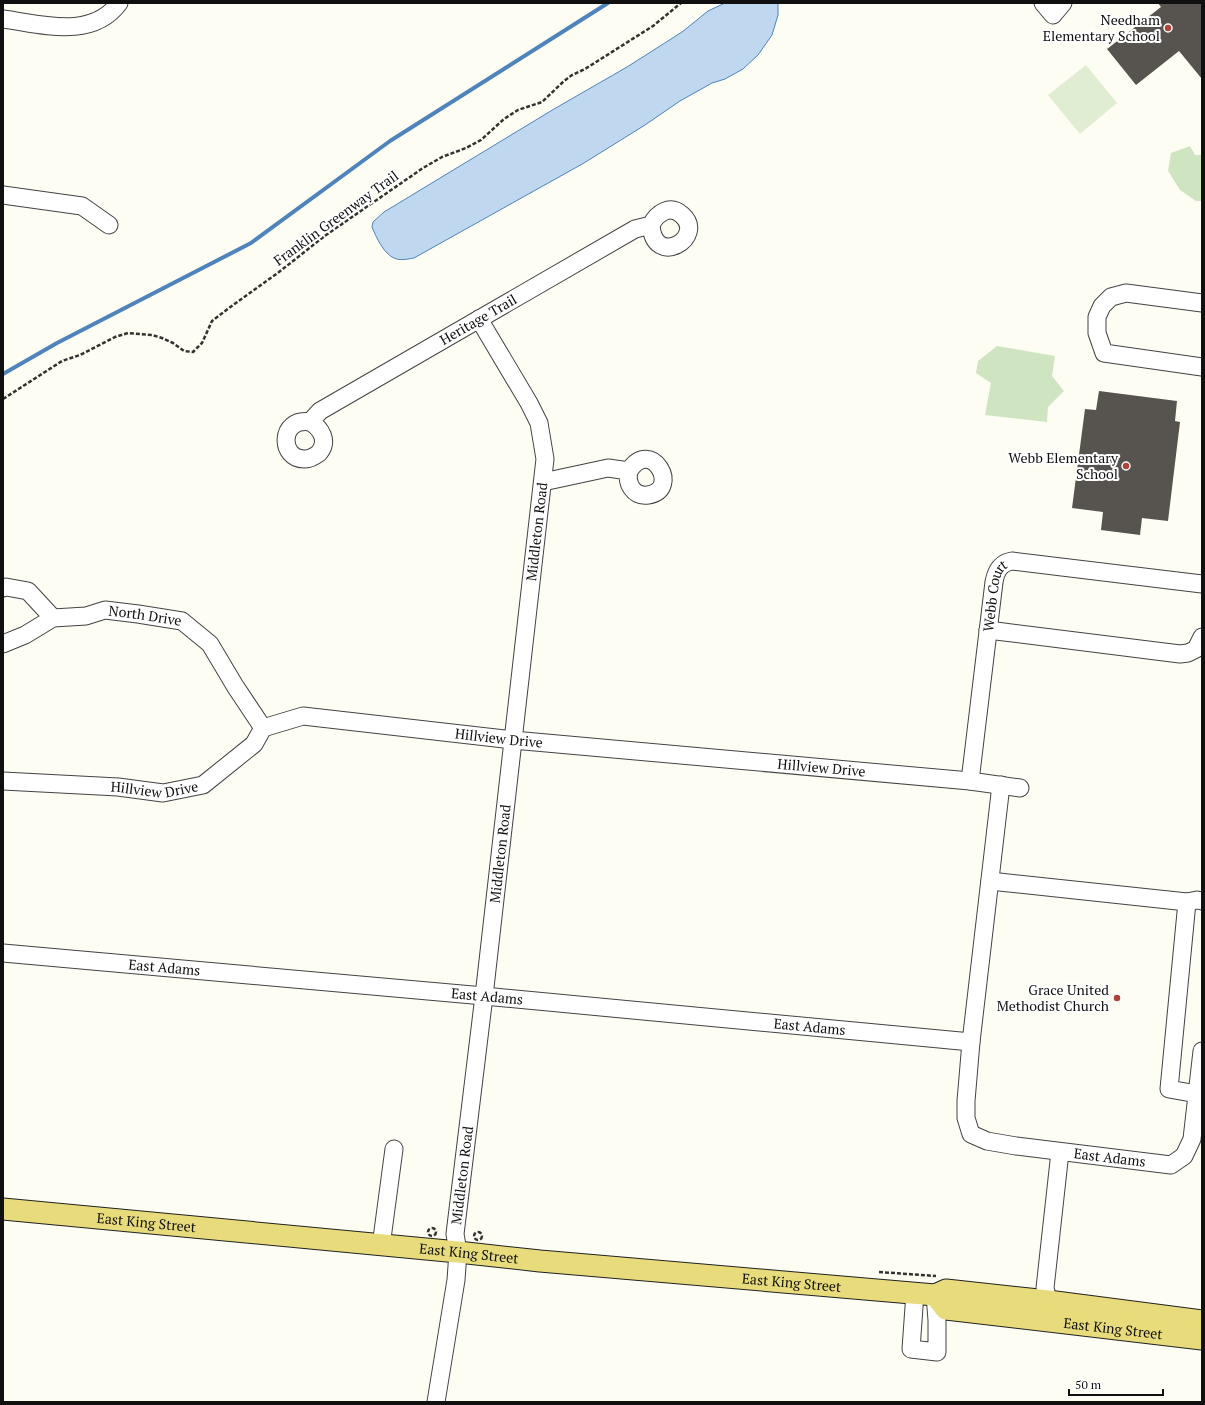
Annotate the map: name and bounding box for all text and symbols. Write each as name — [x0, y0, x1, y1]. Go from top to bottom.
place label: Needham Elementary School — [1043, 10, 1160, 45]
marker: Needham Elementary School — [1163, 23, 1173, 33]
street label: Franklin Greenway Trail — [269, 166, 402, 269]
street label: Heritage Trail — [436, 289, 520, 349]
place label: Webb Elementary School — [1008, 448, 1119, 483]
marker: Webb Elementary School — [1121, 461, 1131, 471]
street label: Middleton Road — [521, 481, 551, 582]
street label: Webb Court — [978, 554, 1011, 633]
street label: North Drive — [108, 601, 183, 630]
street label: Hillview Drive — [454, 723, 544, 752]
street label: Hillview Drive — [777, 754, 866, 781]
street label: Hillview Drive — [110, 776, 200, 802]
street label: Middleton Road — [485, 803, 515, 904]
street label: East Adams — [128, 954, 201, 980]
place label: Grace United Methodist Church — [997, 980, 1109, 1015]
street label: East Adams — [450, 983, 524, 1009]
marker: Grace United Methodist Church — [1112, 993, 1122, 1003]
street label: East Adams — [773, 1013, 847, 1039]
street label: Middleton Road — [446, 1125, 477, 1226]
street label: East Adams — [1073, 1143, 1147, 1171]
street label: East King Street — [96, 1208, 198, 1236]
street label: East King Street — [418, 1238, 520, 1268]
street label: East King Street — [741, 1268, 843, 1296]
street label: East King Street — [1062, 1313, 1165, 1343]
scale bar — [1069, 1371, 1163, 1397]
text: 50 m — [1075, 1377, 1102, 1392]

